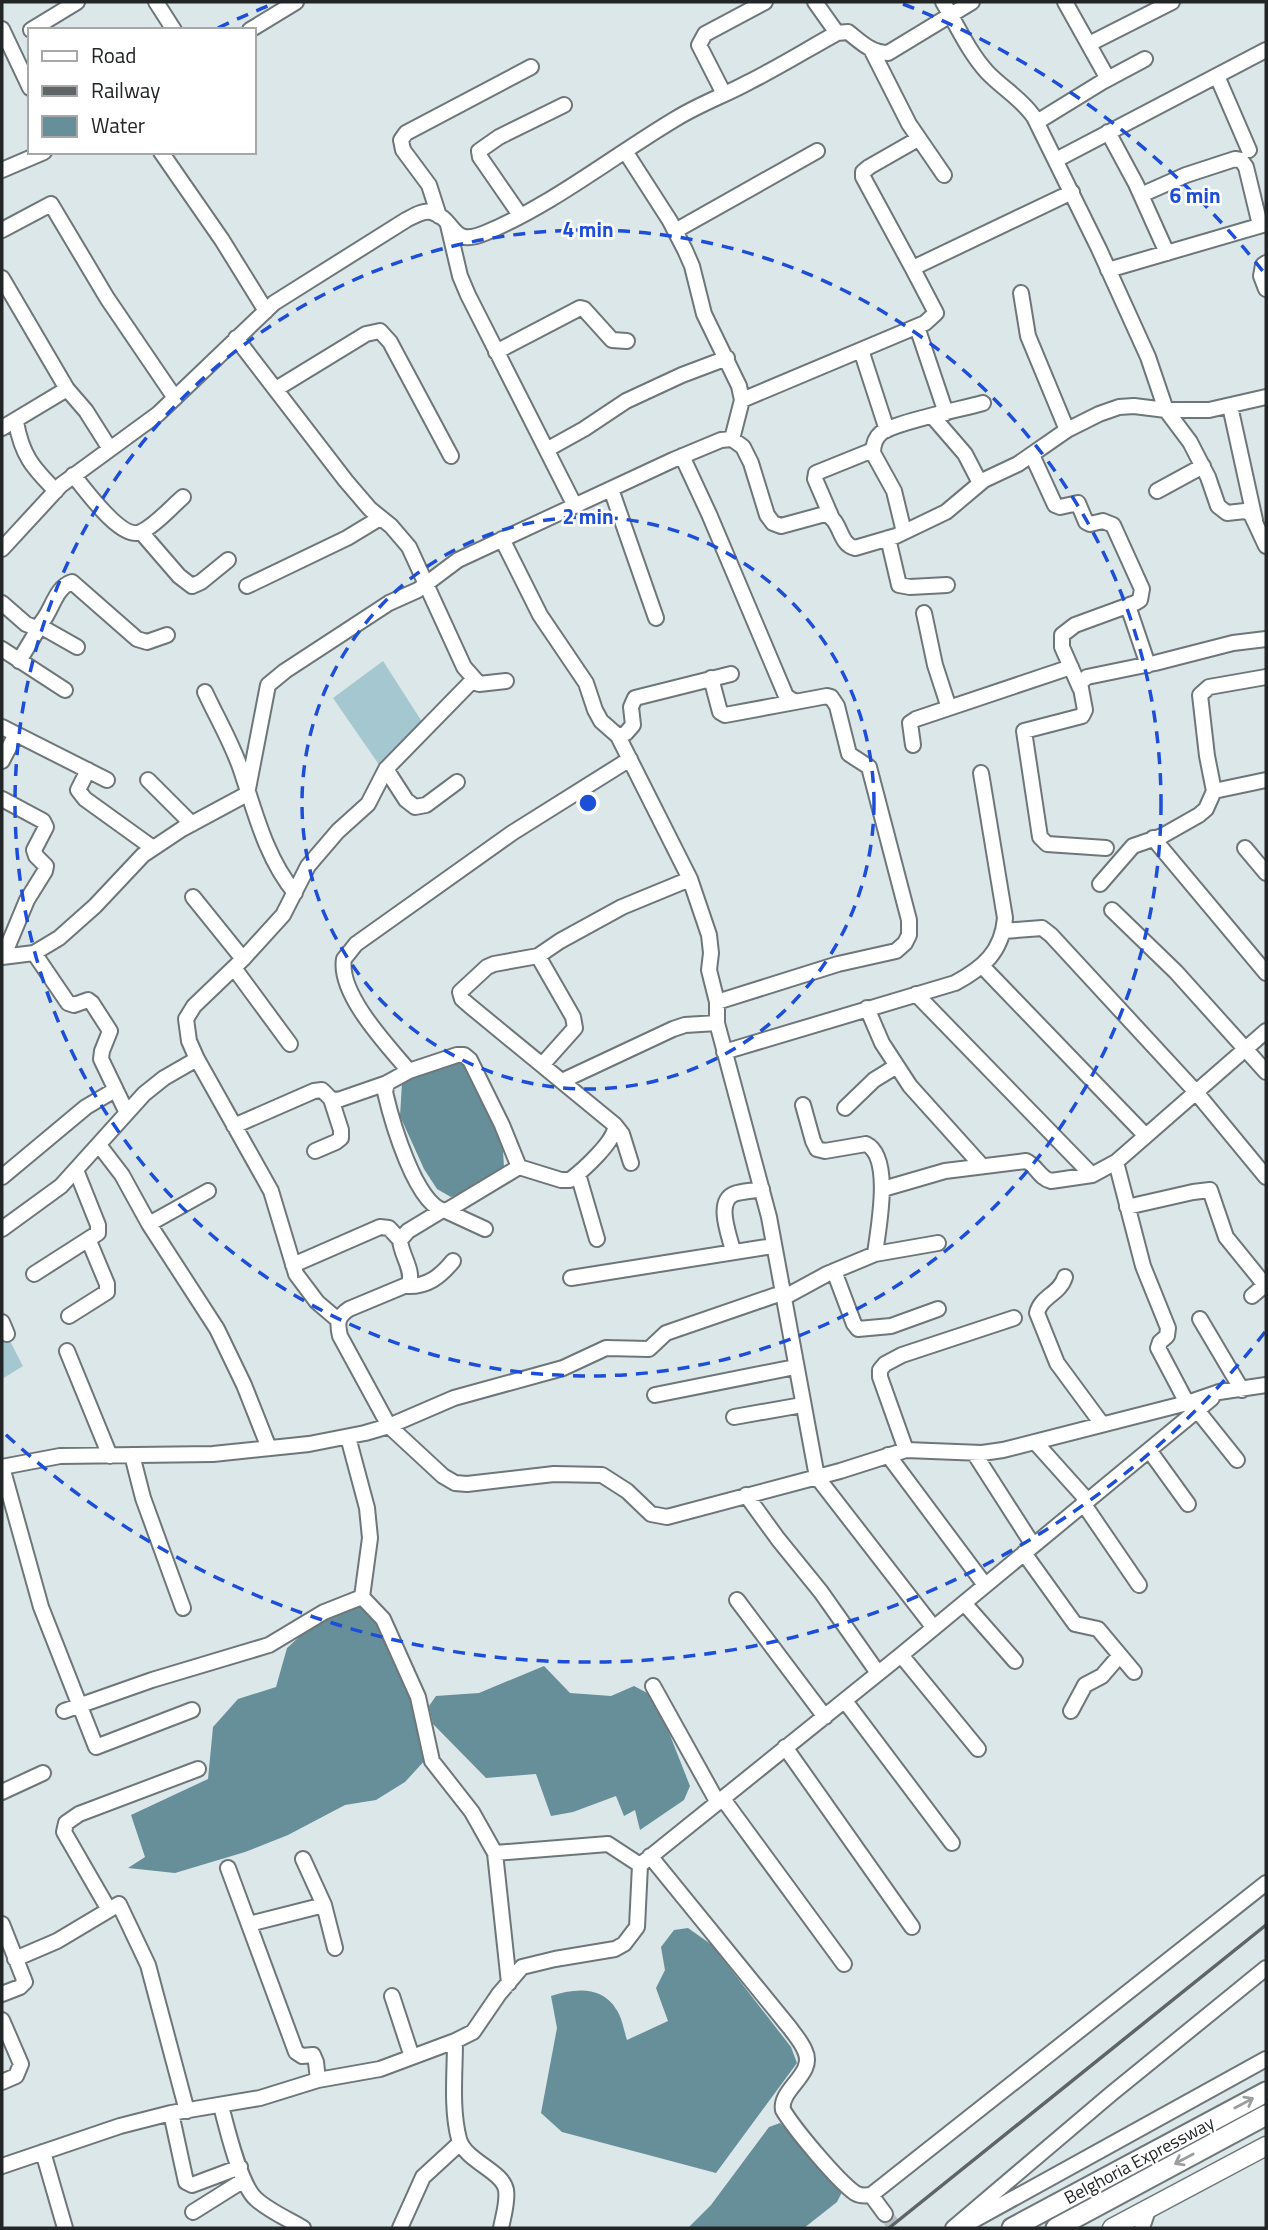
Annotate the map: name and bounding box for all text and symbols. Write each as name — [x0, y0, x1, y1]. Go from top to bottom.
legend — [28, 28, 256, 154]
text: Road — [91, 39, 136, 71]
text: Railway — [91, 74, 160, 106]
text: Water — [91, 109, 145, 141]
text: 6 min — [1169, 179, 1221, 211]
text: 4 min — [562, 213, 614, 245]
text: 2 min — [562, 500, 614, 532]
centre of rings — [576, 791, 600, 815]
one-way arrow — [1234, 2096, 1254, 2110]
street label: Belghoria Expressway — [1059, 2109, 1219, 2211]
one-way arrow — [1174, 2153, 1195, 2166]

